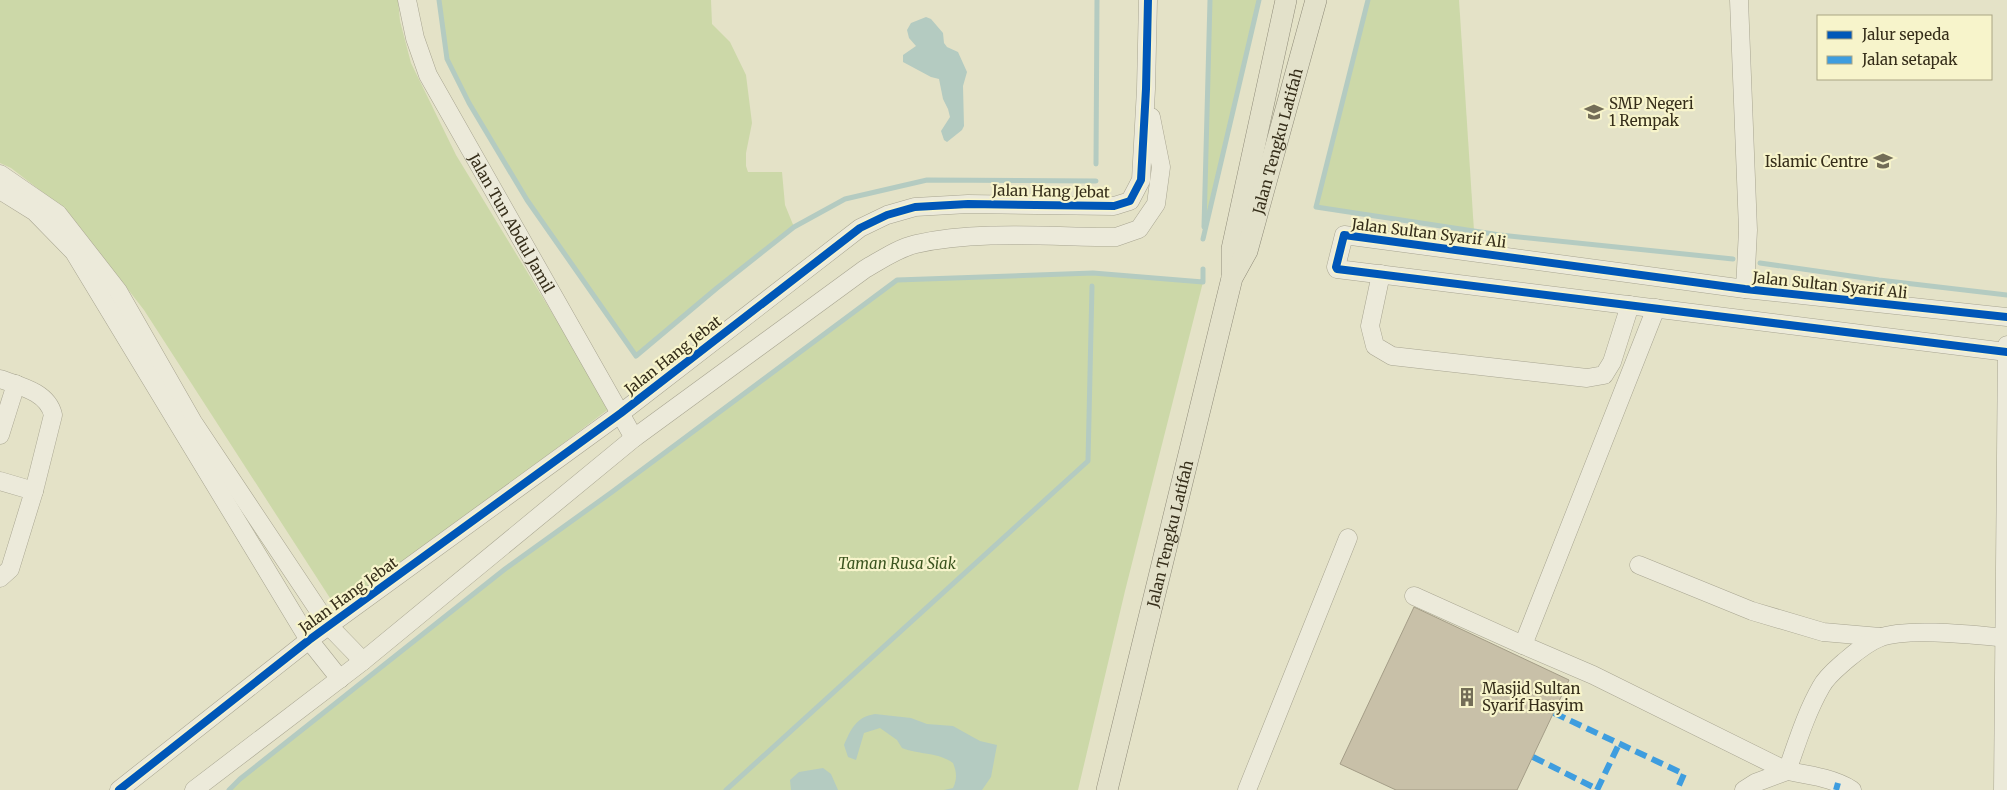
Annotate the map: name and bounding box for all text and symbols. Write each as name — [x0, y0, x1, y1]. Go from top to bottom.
legend — [1817, 15, 1992, 80]
text: Jalur sepeda — [1861, 25, 1949, 44]
text: Jalan setapak — [1861, 50, 1958, 69]
street label: Jalan Tengku Latifah — [1248, 66, 1306, 217]
place label: SMP Negeri 1 Rempak — [1609, 94, 1694, 130]
school or university icon: SMP Negeri 1 Rempak — [1583, 101, 1605, 123]
street label: Jalan Tun Abdul Jamil — [464, 149, 559, 296]
school or university icon: Islamic Centre — [1872, 150, 1894, 172]
place label: Islamic Centre — [1765, 152, 1868, 171]
street label: Jalan Hang Jebat — [991, 180, 1110, 202]
street label: Jalan Sultan Syarif Ali — [1350, 214, 1508, 252]
street label: Jalan Sultan Syarif Ali — [1751, 267, 1909, 303]
street label: Jalan Hang Jebat — [620, 311, 725, 399]
street label: Jalan Tengku Latifah — [1142, 458, 1197, 610]
street label: Jalan Hang Jebat — [294, 553, 401, 638]
park label: Taman Rusa Siak — [838, 554, 957, 573]
place label: Masjid Sultan Syarif Hasyim — [1482, 679, 1584, 715]
building icon: Masjid Sultan Syarif Hasyim — [1456, 686, 1478, 708]

